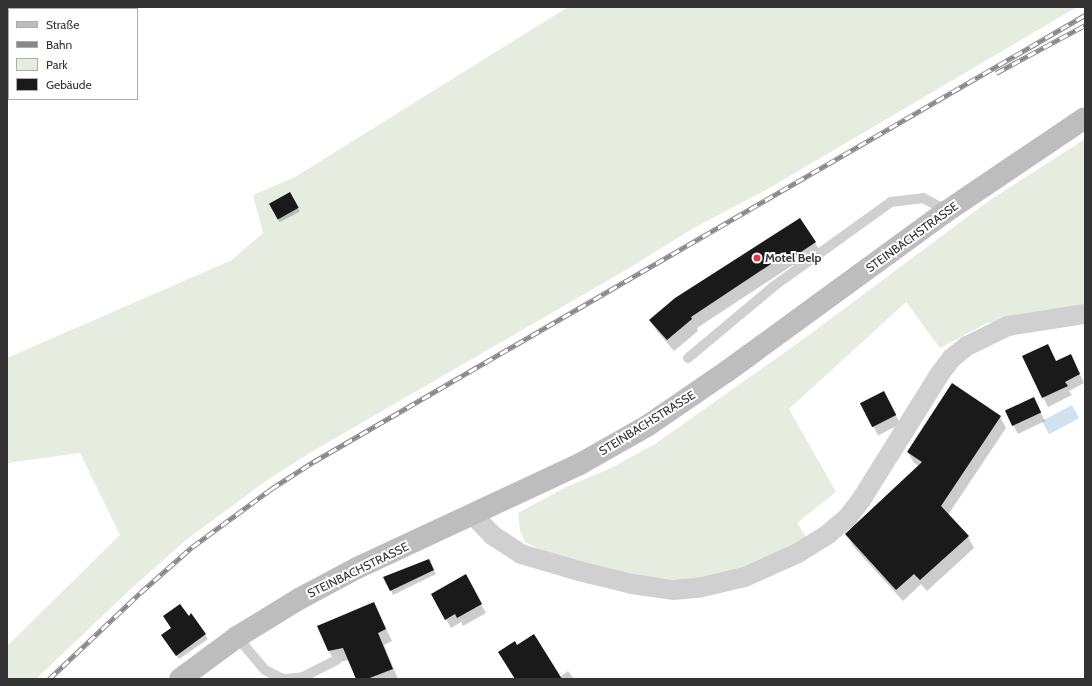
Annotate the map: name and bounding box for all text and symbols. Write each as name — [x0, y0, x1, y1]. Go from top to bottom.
legend — [8, 8, 138, 100]
text: Straße — [46, 17, 79, 32]
text: Bahn — [46, 37, 72, 52]
text: Park — [46, 57, 68, 72]
text: Gebäude — [46, 77, 92, 92]
street label: STEINBACHSTRASSE — [863, 199, 961, 275]
place label: Motel Belp — [765, 251, 821, 265]
marker: Motel Belp — [752, 253, 762, 263]
street label: STEINBACHSTRASSE — [596, 388, 698, 458]
street label: STEINBACHSTRASSE — [305, 539, 411, 601]

